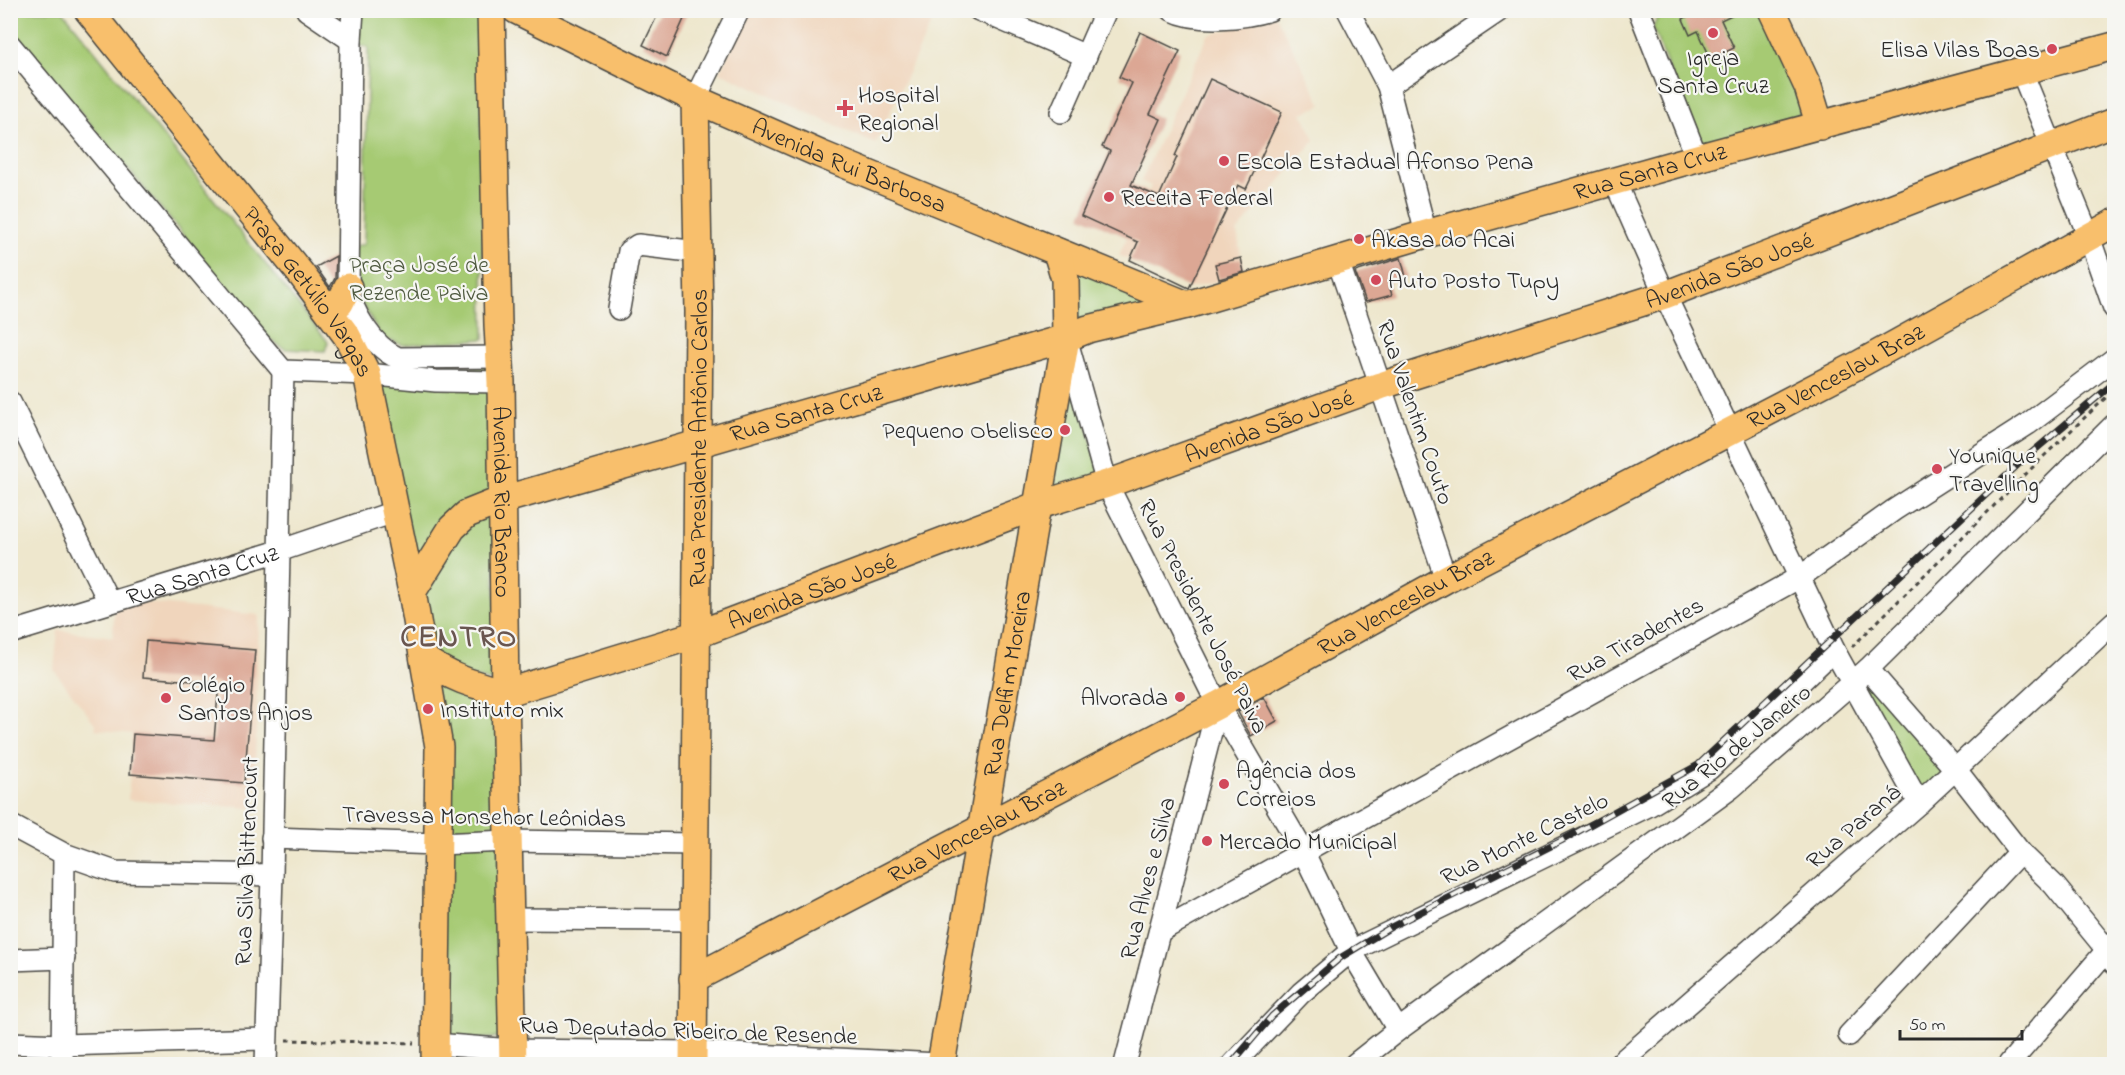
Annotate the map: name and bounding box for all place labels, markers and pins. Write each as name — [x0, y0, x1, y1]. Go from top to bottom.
marker: Igreja Santa Cruz — [1706, 26, 1720, 40]
place label: Elisa Vilas Boas — [1880, 34, 2040, 69]
place label: Igreja Santa Cruz — [1657, 42, 1770, 105]
marker: Elisa Vilas Boas — [2045, 42, 2059, 56]
place label: Hospital Regional — [858, 79, 939, 142]
marker: Hospital Regional — [836, 99, 854, 117]
place label: Escola Estadual Afonso Pena — [1236, 146, 1534, 181]
marker: Escola Estadual Afonso Pena — [1217, 154, 1231, 168]
place label: Receita Federal — [1121, 182, 1273, 217]
marker: Receita Federal — [1102, 190, 1116, 204]
place label: Akasa do Acai — [1371, 224, 1515, 259]
marker: Akasa do Acai — [1352, 232, 1366, 246]
place label: Auto Posto Tupy — [1388, 265, 1559, 301]
marker: Auto Posto Tupy — [1369, 273, 1383, 287]
place label: Pequeno Obelisco — [882, 415, 1053, 450]
marker: Pequeno Obelisco — [1058, 423, 1072, 437]
place label: Younique Travelling — [1949, 440, 2039, 503]
marker: Younique Travelling — [1930, 462, 1944, 476]
place label: Colégio Santos Anjos — [178, 669, 313, 732]
place label: Alvorada — [1081, 682, 1168, 717]
marker: Alvorada — [1173, 690, 1187, 704]
marker: Colégio Santos Anjos — [159, 691, 173, 705]
place label: Instituto mix — [440, 694, 564, 729]
marker: Instituto mix — [421, 702, 435, 716]
place label: Agência dos Correios — [1236, 755, 1356, 818]
marker: Agência dos Correios — [1217, 777, 1231, 791]
place label: Mercado Municipal — [1219, 826, 1397, 861]
marker: Mercado Municipal — [1200, 834, 1214, 848]

